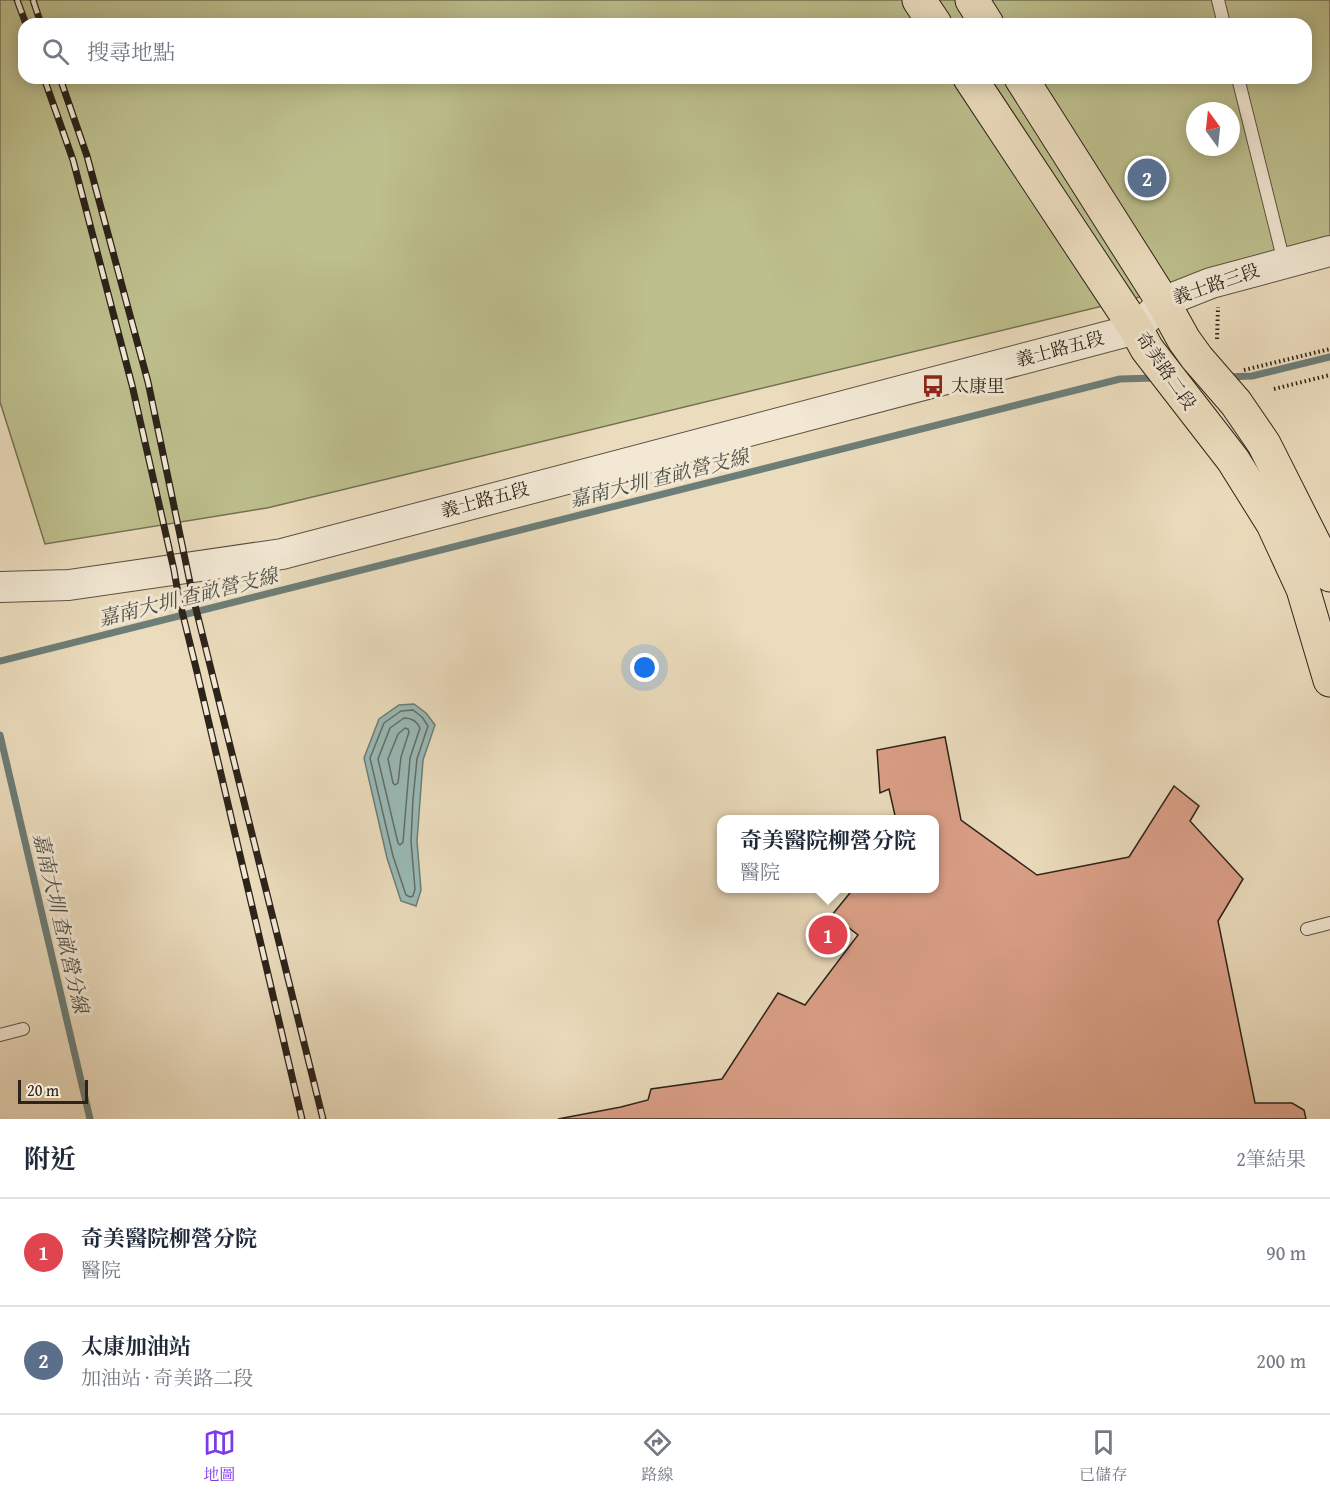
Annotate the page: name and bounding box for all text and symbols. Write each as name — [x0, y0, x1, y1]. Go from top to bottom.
search box — [18, 18, 1312, 84]
icon: search — [39, 35, 72, 68]
text: 搜尋地點 — [87, 36, 175, 68]
north arrow — [1186, 102, 1240, 156]
pin: 2 — [1128, 156, 1166, 201]
street label: 義士路三段 — [1169, 256, 1263, 311]
street label: 義士路五段 — [1013, 324, 1107, 373]
street label: 奇美路二段 — [1130, 326, 1203, 415]
place label: 太康里 — [951, 372, 1005, 399]
bus stop icon: 太康里 — [920, 373, 946, 399]
water label: 嘉南大圳 查畝營支線 — [566, 441, 754, 514]
street label: 義士路五段 — [438, 475, 532, 524]
water label: 嘉南大圳 查畝營支線 — [95, 560, 283, 633]
your location — [630, 653, 659, 682]
popup — [717, 815, 939, 893]
text: 奇美醫院柳營分院 — [740, 824, 916, 856]
water label: 嘉南大圳 查畝營分線 — [27, 830, 97, 1018]
text: 醫院 — [740, 857, 780, 886]
pin: 1 — [808, 912, 848, 958]
scale bar — [18, 1077, 88, 1104]
text: 20 m — [27, 1078, 59, 1102]
text: 附近 — [24, 1139, 76, 1178]
text: 2筆結果 — [1236, 1144, 1306, 1173]
text: 奇美醫院柳營分院 — [81, 1222, 257, 1254]
text: 1 — [38, 1238, 49, 1267]
text: 90 m — [1266, 1238, 1306, 1267]
text: 醫院 — [81, 1255, 121, 1284]
text: 太康加油站 — [81, 1330, 191, 1362]
text: 2 — [38, 1346, 49, 1375]
text: 200 m — [1256, 1346, 1306, 1375]
text: 加油站 · 奇美路二段 — [81, 1363, 253, 1392]
tab: 地圖 — [203, 1426, 236, 1486]
tab: 路線 — [641, 1426, 674, 1486]
tab: 已儲存 — [1079, 1426, 1127, 1486]

